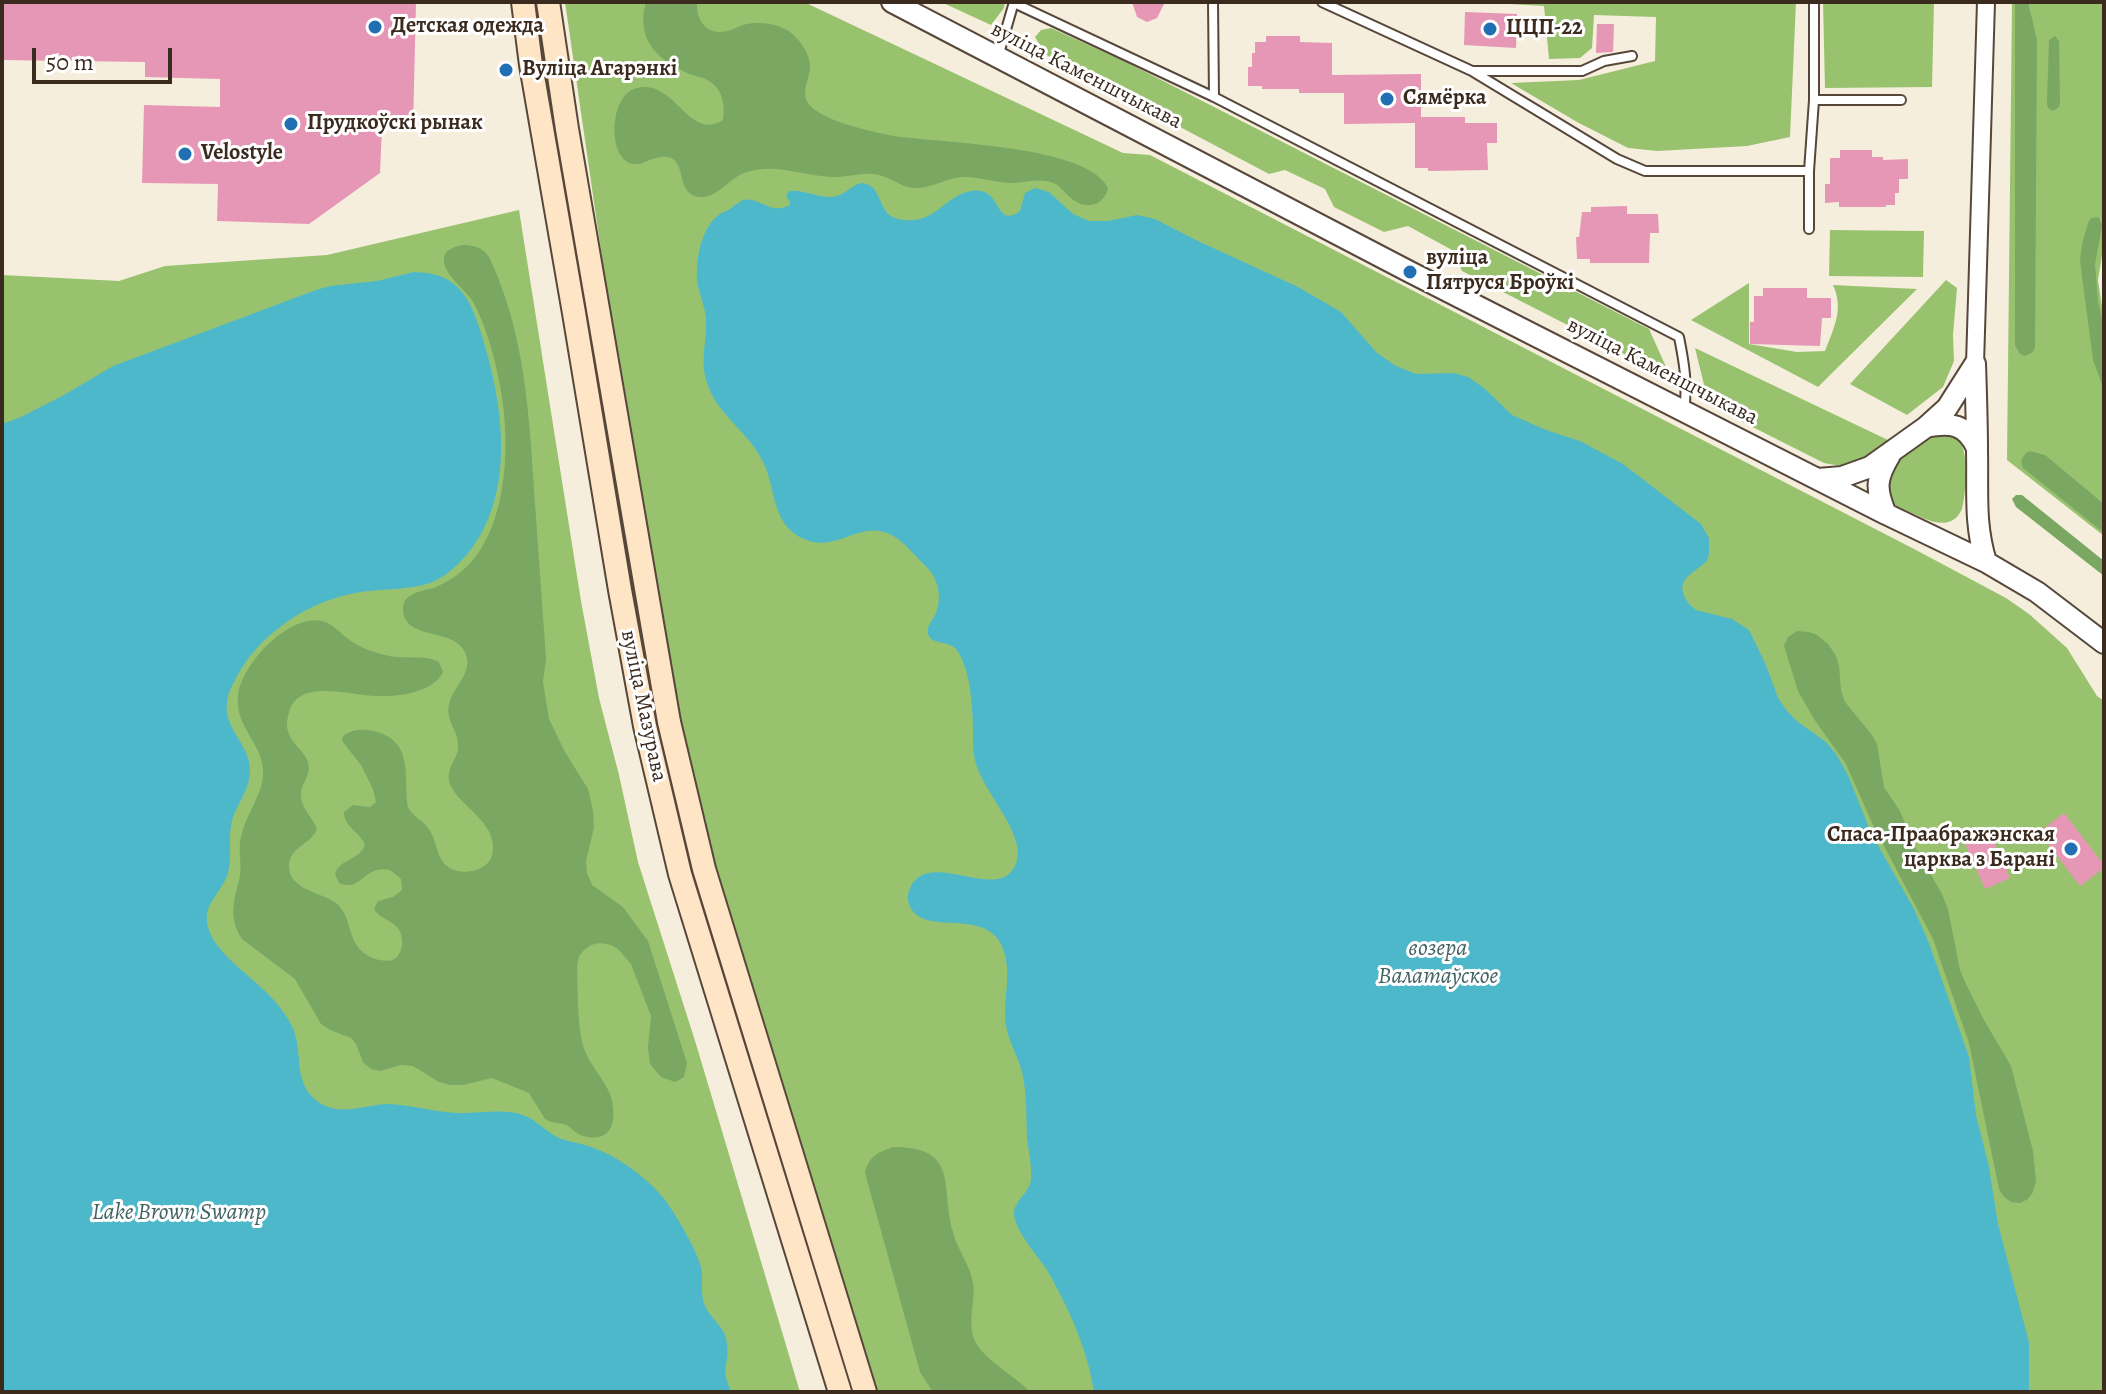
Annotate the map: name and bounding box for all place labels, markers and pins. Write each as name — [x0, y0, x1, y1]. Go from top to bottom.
place label: Детская одежда — [391, 14, 544, 40]
place label: ЦЦП-22 — [1506, 16, 1583, 42]
marker: Детская одежда — [366, 18, 384, 36]
marker: ЦЦП-22 — [1481, 20, 1499, 38]
place label: Вуліца Агарэнкі — [522, 57, 677, 83]
marker: Вуліца Агарэнкі — [497, 61, 515, 79]
place label: Сямёрка — [1403, 86, 1486, 112]
marker: Сямёрка — [1378, 90, 1396, 108]
place label: Прудкоўскі рынак — [307, 111, 483, 137]
marker: Прудкоўскі рынак — [282, 115, 300, 133]
place label: Velostyle — [201, 141, 283, 167]
marker: Velostyle — [176, 145, 194, 163]
place label: вуліца Пятруся Броўкі — [1426, 246, 1574, 298]
marker: вуліца Пятруся Броўкі — [1401, 263, 1419, 281]
place label: Спаса-Праабражэнская царква з Барані — [1827, 823, 2055, 874]
marker: Спаса-Праабражэнская царква з Барані — [2062, 840, 2080, 858]

